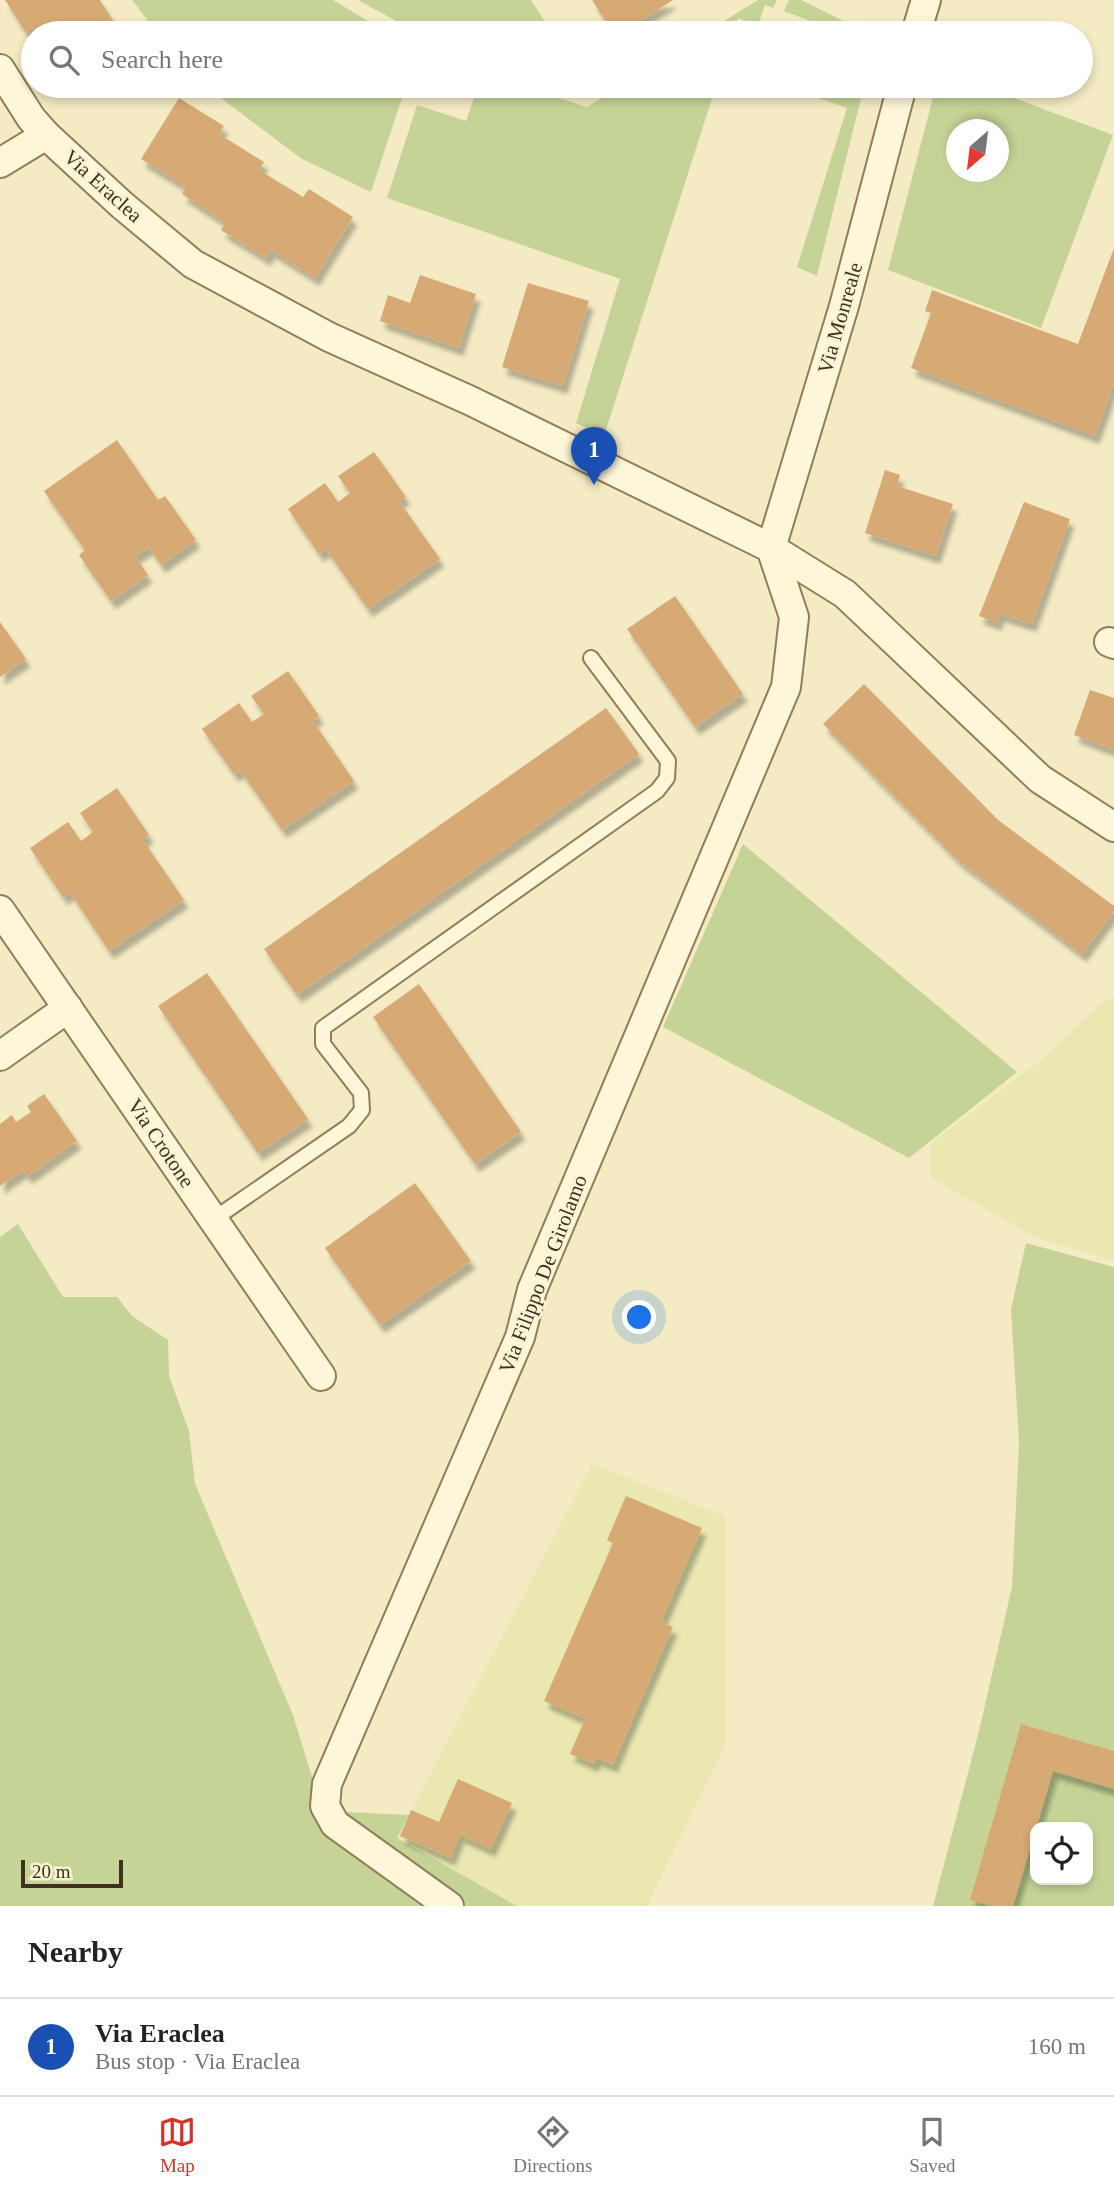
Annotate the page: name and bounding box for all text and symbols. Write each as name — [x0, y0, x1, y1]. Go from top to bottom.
search box — [21, 21, 1093, 98]
icon: search — [45, 41, 83, 79]
text: Search here — [101, 45, 223, 74]
north arrow — [946, 119, 1009, 182]
street label: Via Eraclea — [59, 145, 148, 228]
street label: Via Monreale — [813, 260, 867, 376]
pin: 1 — [571, 427, 617, 485]
street label: Via Crotone — [123, 1094, 199, 1192]
street label: Via Filippo De Girolamo — [494, 1171, 592, 1377]
your location — [622, 1300, 656, 1334]
map controls — [1030, 1822, 1093, 1885]
button: locate — [1030, 1822, 1093, 1885]
scale bar — [21, 1857, 122, 1889]
text: 20 m — [32, 1861, 71, 1882]
text: Nearby — [28, 1935, 123, 1968]
text: Via Eraclea — [95, 2019, 225, 2048]
text: 1 — [45, 2034, 57, 2059]
text: 160 m — [1028, 2034, 1086, 2059]
text: Bus stop · Via Eraclea — [95, 2049, 300, 2074]
tab: Map — [158, 2113, 196, 2177]
tab: Directions — [513, 2113, 592, 2177]
tab: Saved — [909, 2113, 956, 2177]

